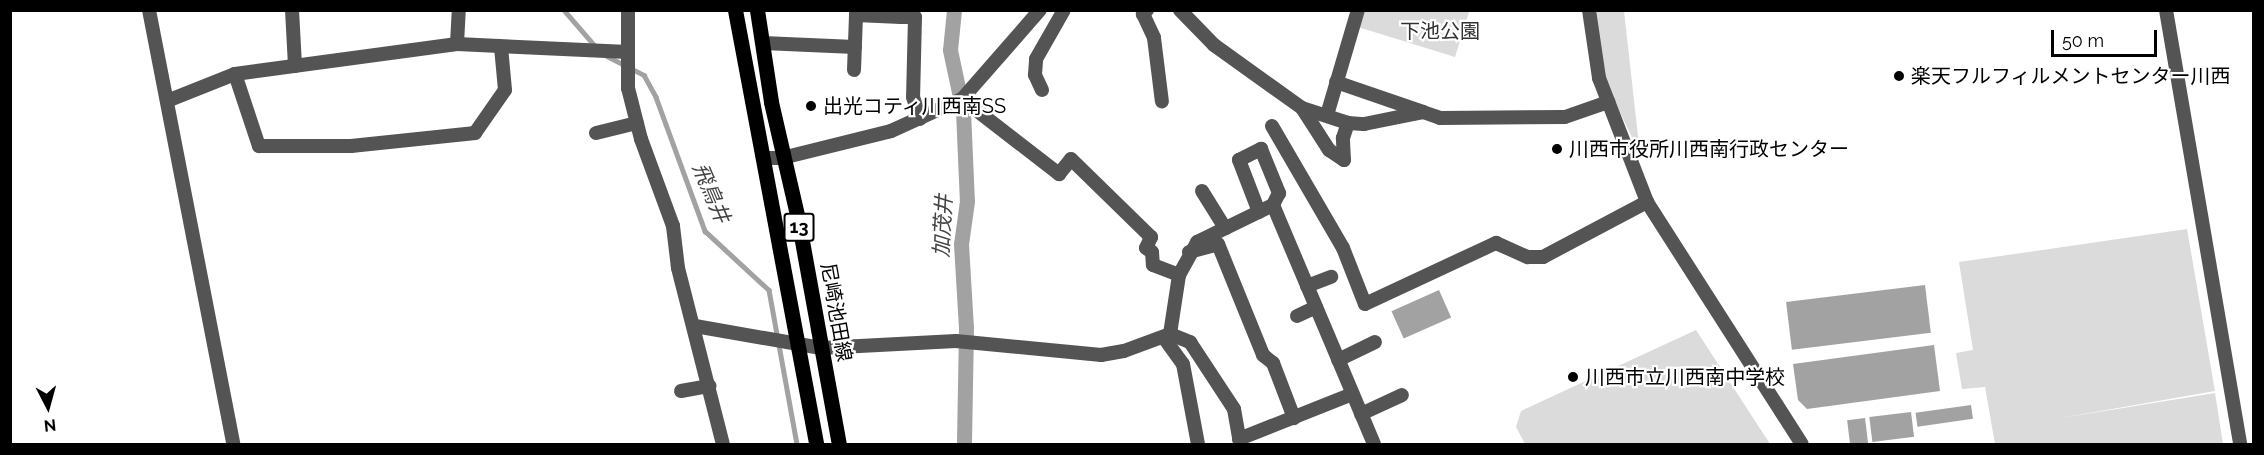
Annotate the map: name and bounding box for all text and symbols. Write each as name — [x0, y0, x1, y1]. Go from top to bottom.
scale bar — [2054, 18, 2160, 56]
park label: 下池公園 — [1400, 19, 1480, 43]
text: 50 m — [2062, 30, 2104, 51]
place label: 楽天フルフィルメントセンター川西 — [1911, 64, 2231, 88]
marker: 楽天フルフィルメントセンター川西 — [1892, 69, 1906, 83]
place label: 出光コティ川西南SS — [823, 94, 1007, 118]
marker: 出光コティ川西南SS — [804, 99, 818, 113]
place label: 川西市役所川西南行政センター — [1569, 137, 1849, 161]
marker: 川西市役所川西南行政センター — [1550, 142, 1564, 156]
water label: 飛鳥井 — [687, 159, 735, 227]
water label: 加茂井 — [929, 194, 957, 258]
road number: 13 — [782, 212, 816, 242]
street label: 尼崎池田線 — [815, 261, 857, 363]
place label: 川西市立川西南中学校 — [1585, 365, 1785, 389]
marker: 川西市立川西南中学校 — [1566, 370, 1580, 384]
north arrow — [18, 377, 78, 437]
text: N — [43, 415, 57, 435]

